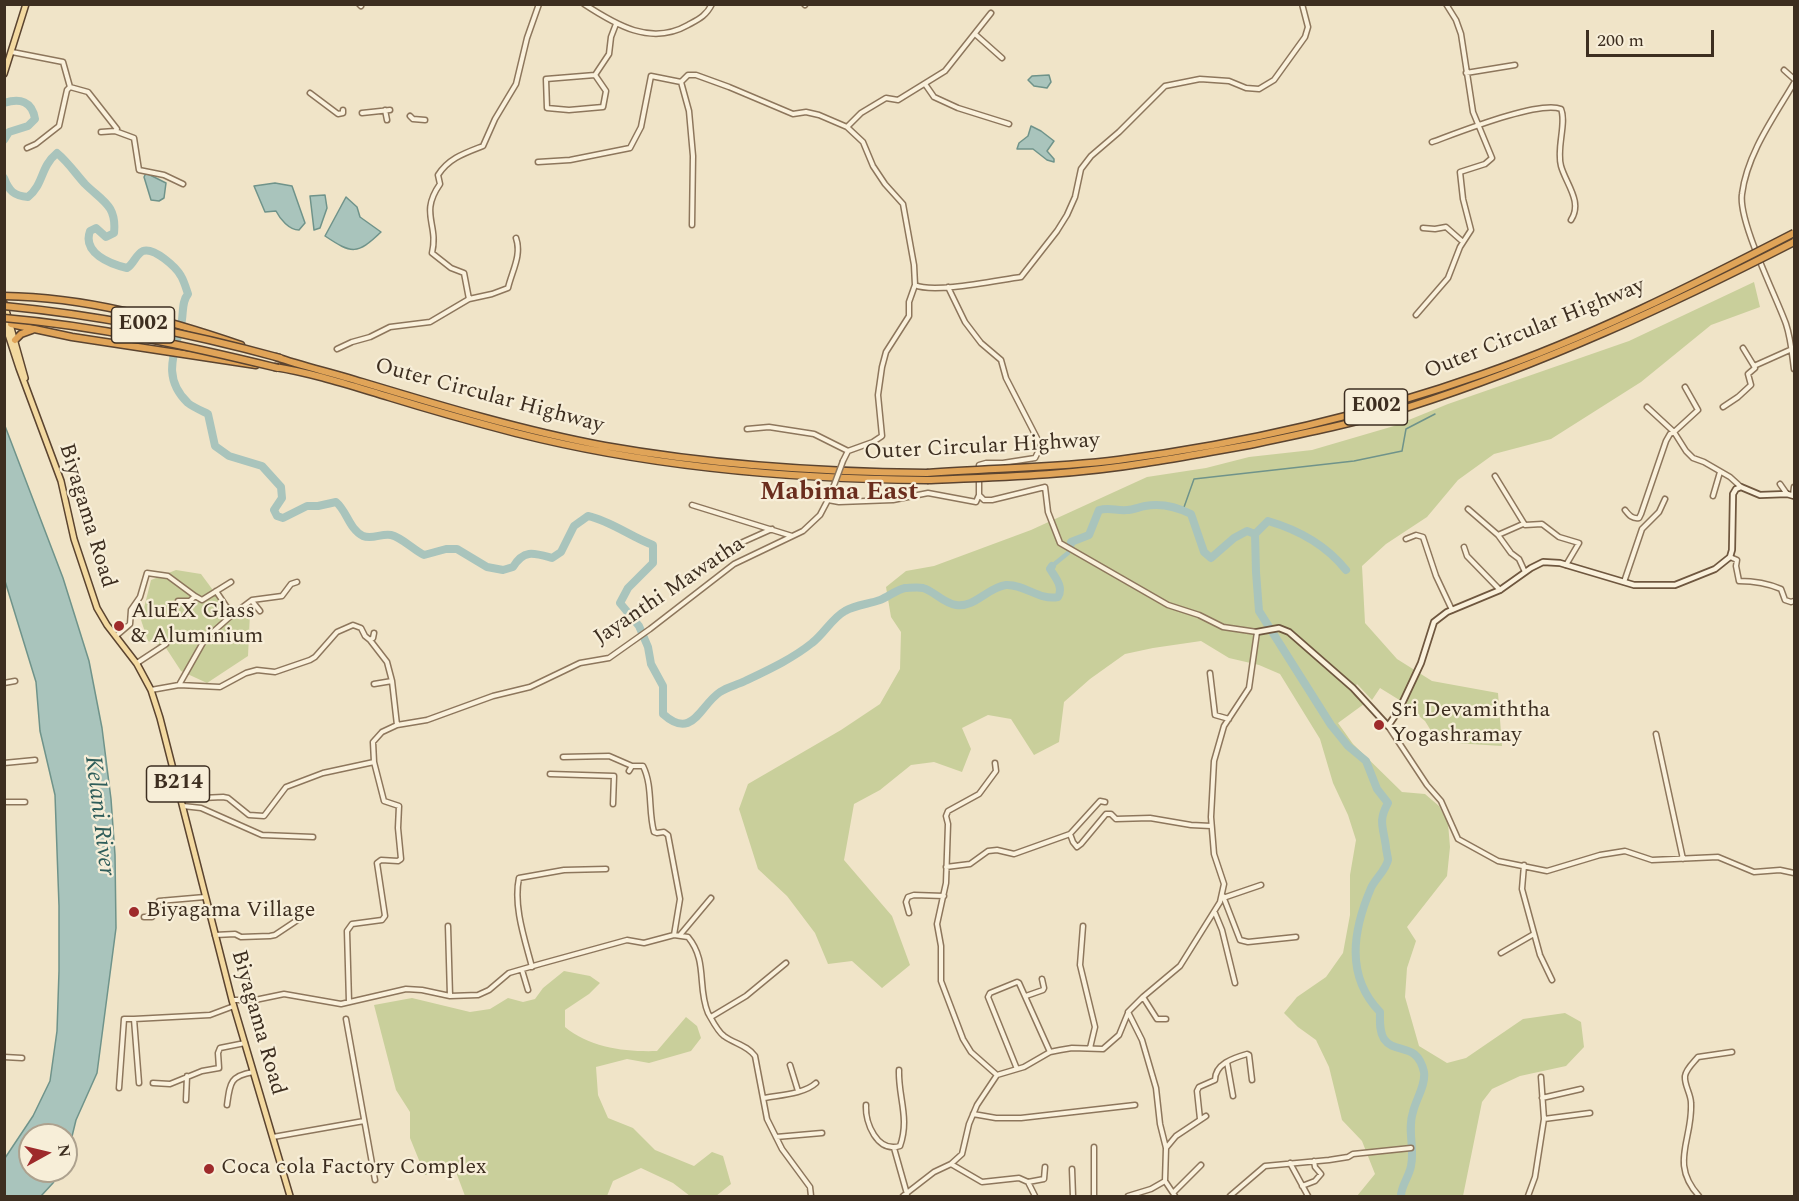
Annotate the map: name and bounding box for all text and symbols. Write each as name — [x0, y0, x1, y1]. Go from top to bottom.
scale bar — [1589, 18, 1716, 56]
text: 200 m — [1597, 27, 1644, 54]
street label: Outer Circular Highway — [1421, 274, 1649, 386]
road number: E002 — [112, 307, 174, 343]
street label: Outer Circular Highway — [372, 354, 606, 440]
road number: E002 — [1344, 389, 1408, 425]
street label: Outer Circular Highway — [864, 429, 1100, 467]
street label: Biyagama Road — [51, 441, 121, 591]
district label: Mabima East — [760, 478, 918, 510]
street label: Jayanthi Mawatha — [590, 532, 750, 652]
place label: AluEX Glass & Aluminium — [131, 600, 263, 652]
marker: AluEX Glass & Aluminium — [112, 619, 126, 633]
place label: Sri Devamiththa Yogashramay — [1391, 699, 1550, 750]
marker: Sri Devamiththa Yogashramay — [1372, 718, 1386, 732]
water label: Kelani River — [76, 754, 120, 878]
road number: B214 — [146, 766, 210, 802]
place label: Biyagama Village — [146, 899, 315, 925]
marker: Biyagama Village — [127, 905, 141, 919]
street label: Biyagama Road — [224, 947, 290, 1099]
north arrow — [18, 1123, 78, 1183]
text: N — [51, 1143, 77, 1159]
place label: Coca cola Factory Complex — [221, 1156, 487, 1182]
marker: Coca cola Factory Complex — [202, 1162, 216, 1176]

